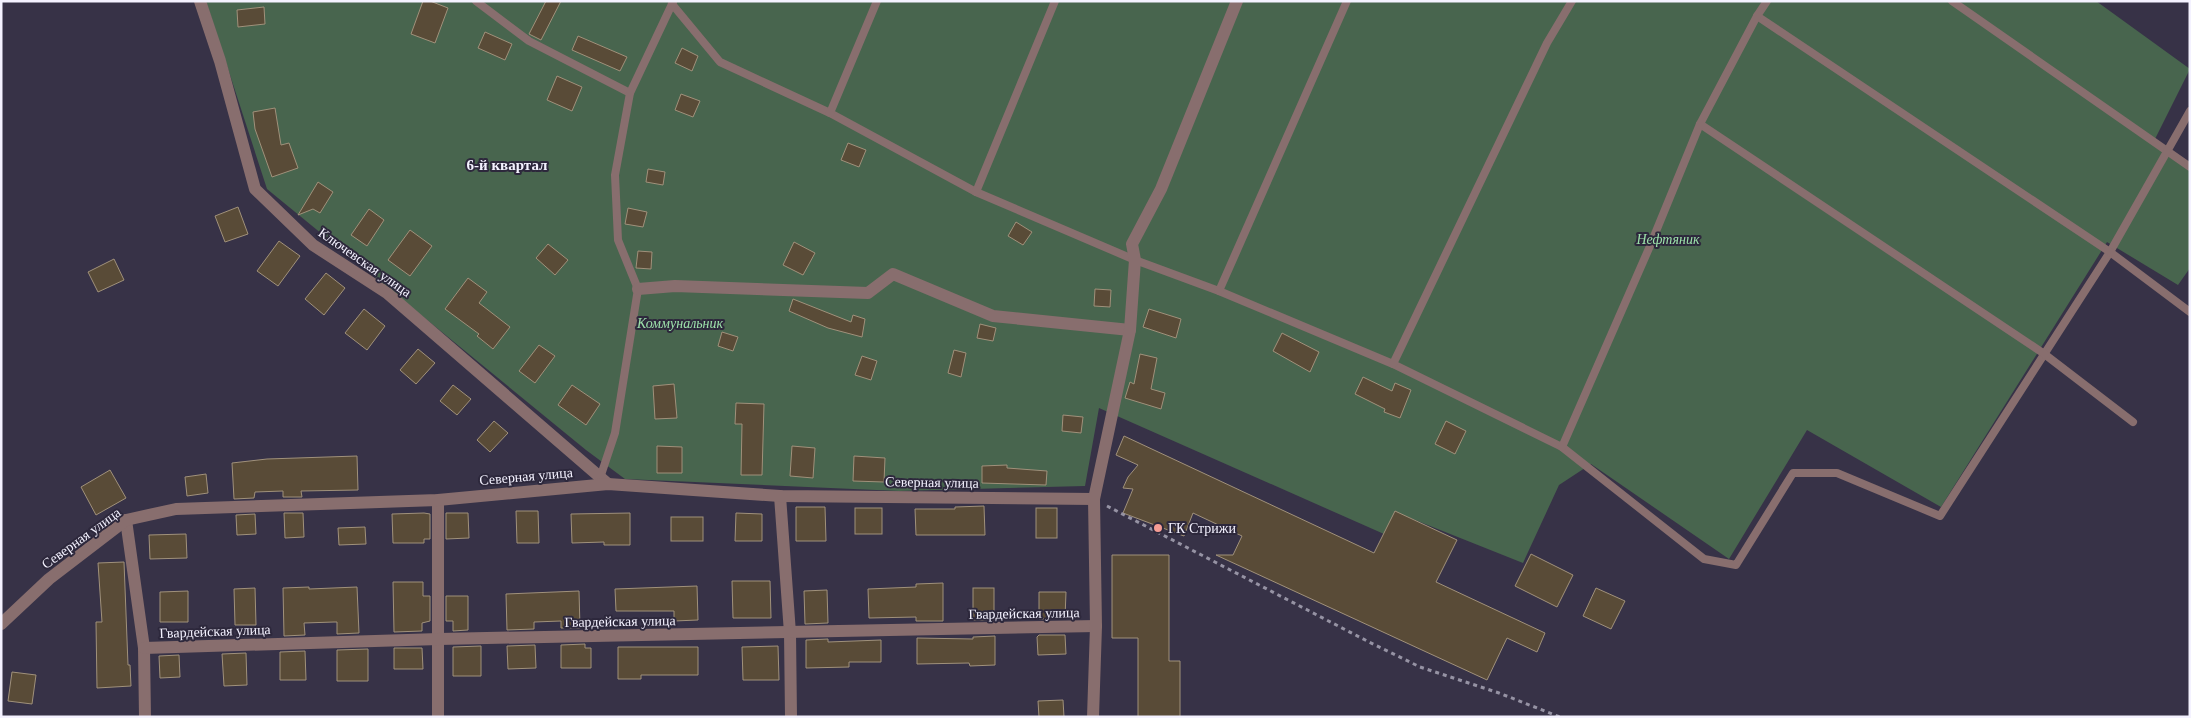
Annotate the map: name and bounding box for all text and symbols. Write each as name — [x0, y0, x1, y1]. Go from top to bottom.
district label: 6-й квартал — [467, 157, 548, 173]
street label: Ключевская улица — [316, 225, 415, 300]
park label: Нефтяник — [1635, 232, 1700, 247]
park label: Коммунальник — [636, 316, 724, 331]
street label: Северная улица — [479, 465, 574, 488]
street label: Северная улица — [885, 474, 980, 491]
street label: Северная улица — [39, 504, 124, 572]
place label: ГК Стрижи — [1168, 521, 1237, 536]
marker: ГК Стрижи — [1152, 522, 1164, 534]
street label: Гвардейская улица — [968, 605, 1081, 622]
street label: Гвардейская улица — [564, 613, 677, 630]
street label: Гвардейская улица — [159, 622, 272, 641]

